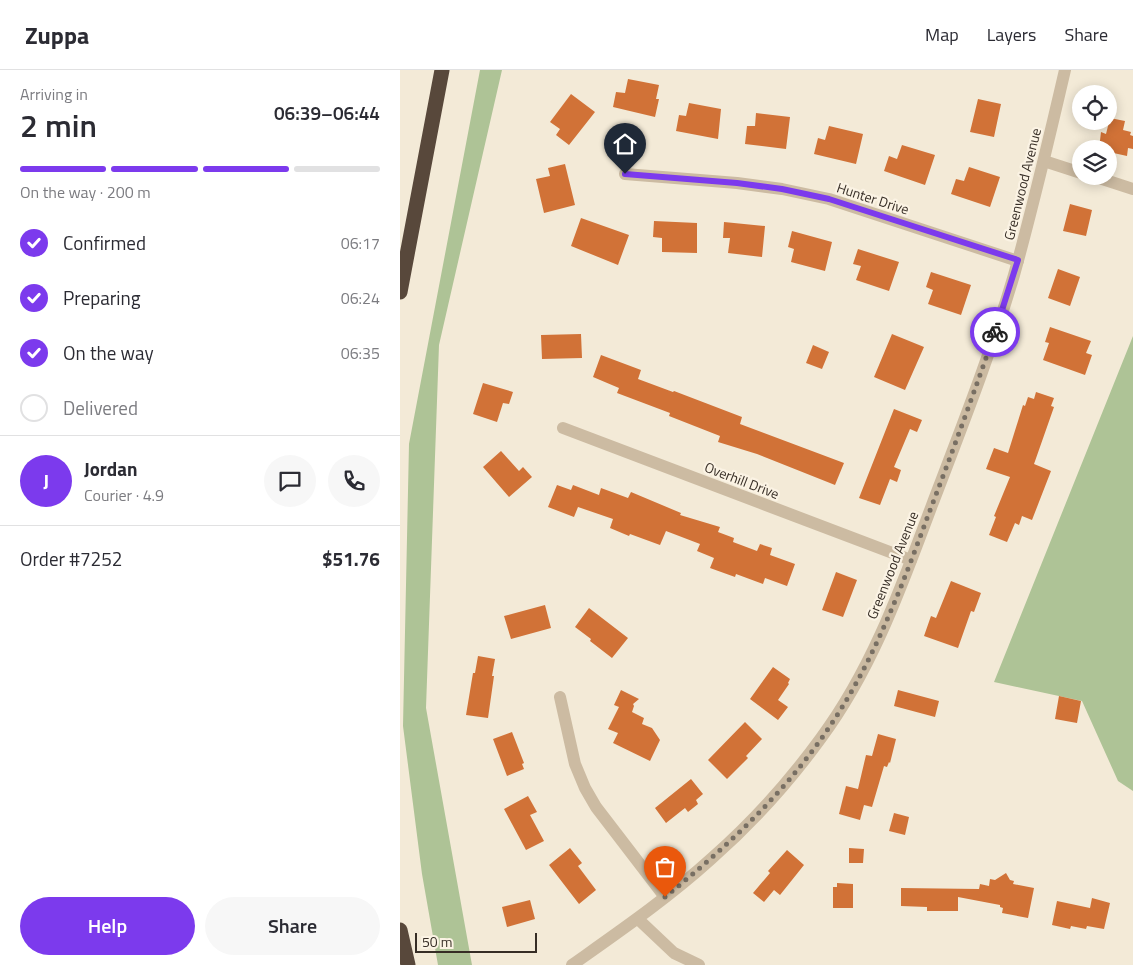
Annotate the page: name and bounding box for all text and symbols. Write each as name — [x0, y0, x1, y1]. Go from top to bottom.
text: Zuppa — [25, 17, 89, 53]
text: Map — [925, 21, 959, 48]
text: Layers — [987, 21, 1036, 48]
text: Share — [1064, 21, 1108, 48]
text: Arriving in — [20, 82, 88, 106]
map controls — [1072, 85, 1117, 185]
button: locate — [1072, 85, 1117, 130]
text: 06:39–06:44 — [274, 98, 380, 127]
text: 2 min — [20, 101, 97, 149]
pin — [604, 123, 646, 174]
street label: Greenwood Avenue — [998, 126, 1046, 242]
icon: home — [611, 130, 639, 158]
button: layers — [1072, 140, 1117, 185]
street label: Hunter Drive — [834, 176, 912, 220]
text: On the way · 200 m — [20, 180, 151, 204]
text: Confirmed — [63, 228, 146, 257]
icon: check — [20, 229, 48, 257]
text: 06:17 — [341, 231, 380, 255]
text: Preparing — [63, 283, 140, 312]
icon: check — [20, 284, 48, 312]
text: 06:24 — [341, 286, 380, 310]
courier — [970, 307, 1020, 357]
icon: bike — [981, 318, 1009, 346]
text: On the way — [63, 338, 154, 367]
icon: check — [20, 339, 48, 367]
text: 06:35 — [341, 341, 380, 365]
text: Delivered — [63, 393, 138, 422]
text: Jordan — [84, 454, 137, 483]
button: chat — [264, 455, 316, 507]
button: phone — [328, 455, 380, 507]
street label: Overhill Drive — [702, 456, 782, 504]
text: J — [43, 466, 49, 495]
text: Courier · 4.9 — [84, 483, 164, 507]
street label: Greenwood Avenue — [861, 508, 923, 622]
text: Order #7252 — [20, 544, 122, 573]
text: $51.76 — [322, 544, 380, 573]
pin — [644, 846, 686, 897]
icon: bag — [651, 853, 679, 881]
button: Help — [20, 897, 195, 955]
button: Share — [205, 897, 380, 955]
scale bar — [415, 930, 538, 953]
text: 50 m — [422, 931, 452, 952]

